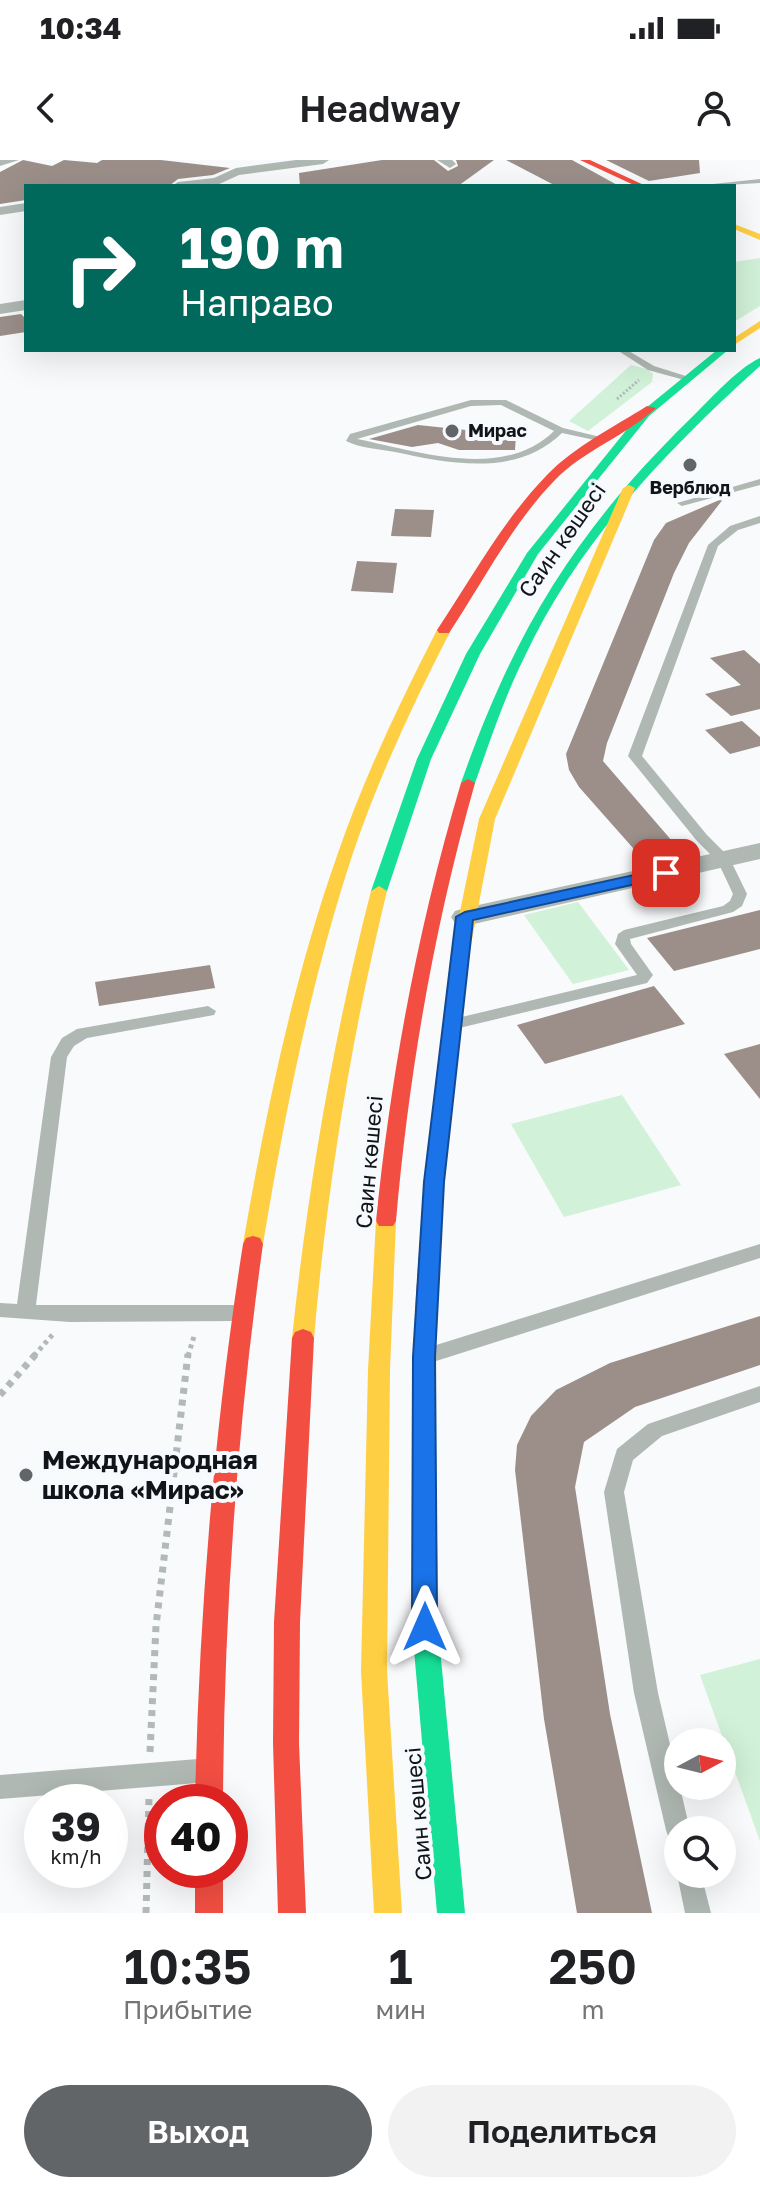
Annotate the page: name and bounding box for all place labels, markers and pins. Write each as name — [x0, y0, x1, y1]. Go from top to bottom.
place label: Мирас — [468, 419, 527, 441]
marker: Мирас — [443, 422, 461, 440]
marker: Верблюд — [681, 456, 699, 474]
place label: Верблюд — [649, 476, 731, 498]
pin — [632, 839, 700, 907]
place label: Международная школа «Мирас» — [42, 1444, 258, 1505]
marker: Международная школа «Мирас» — [17, 1466, 35, 1484]

